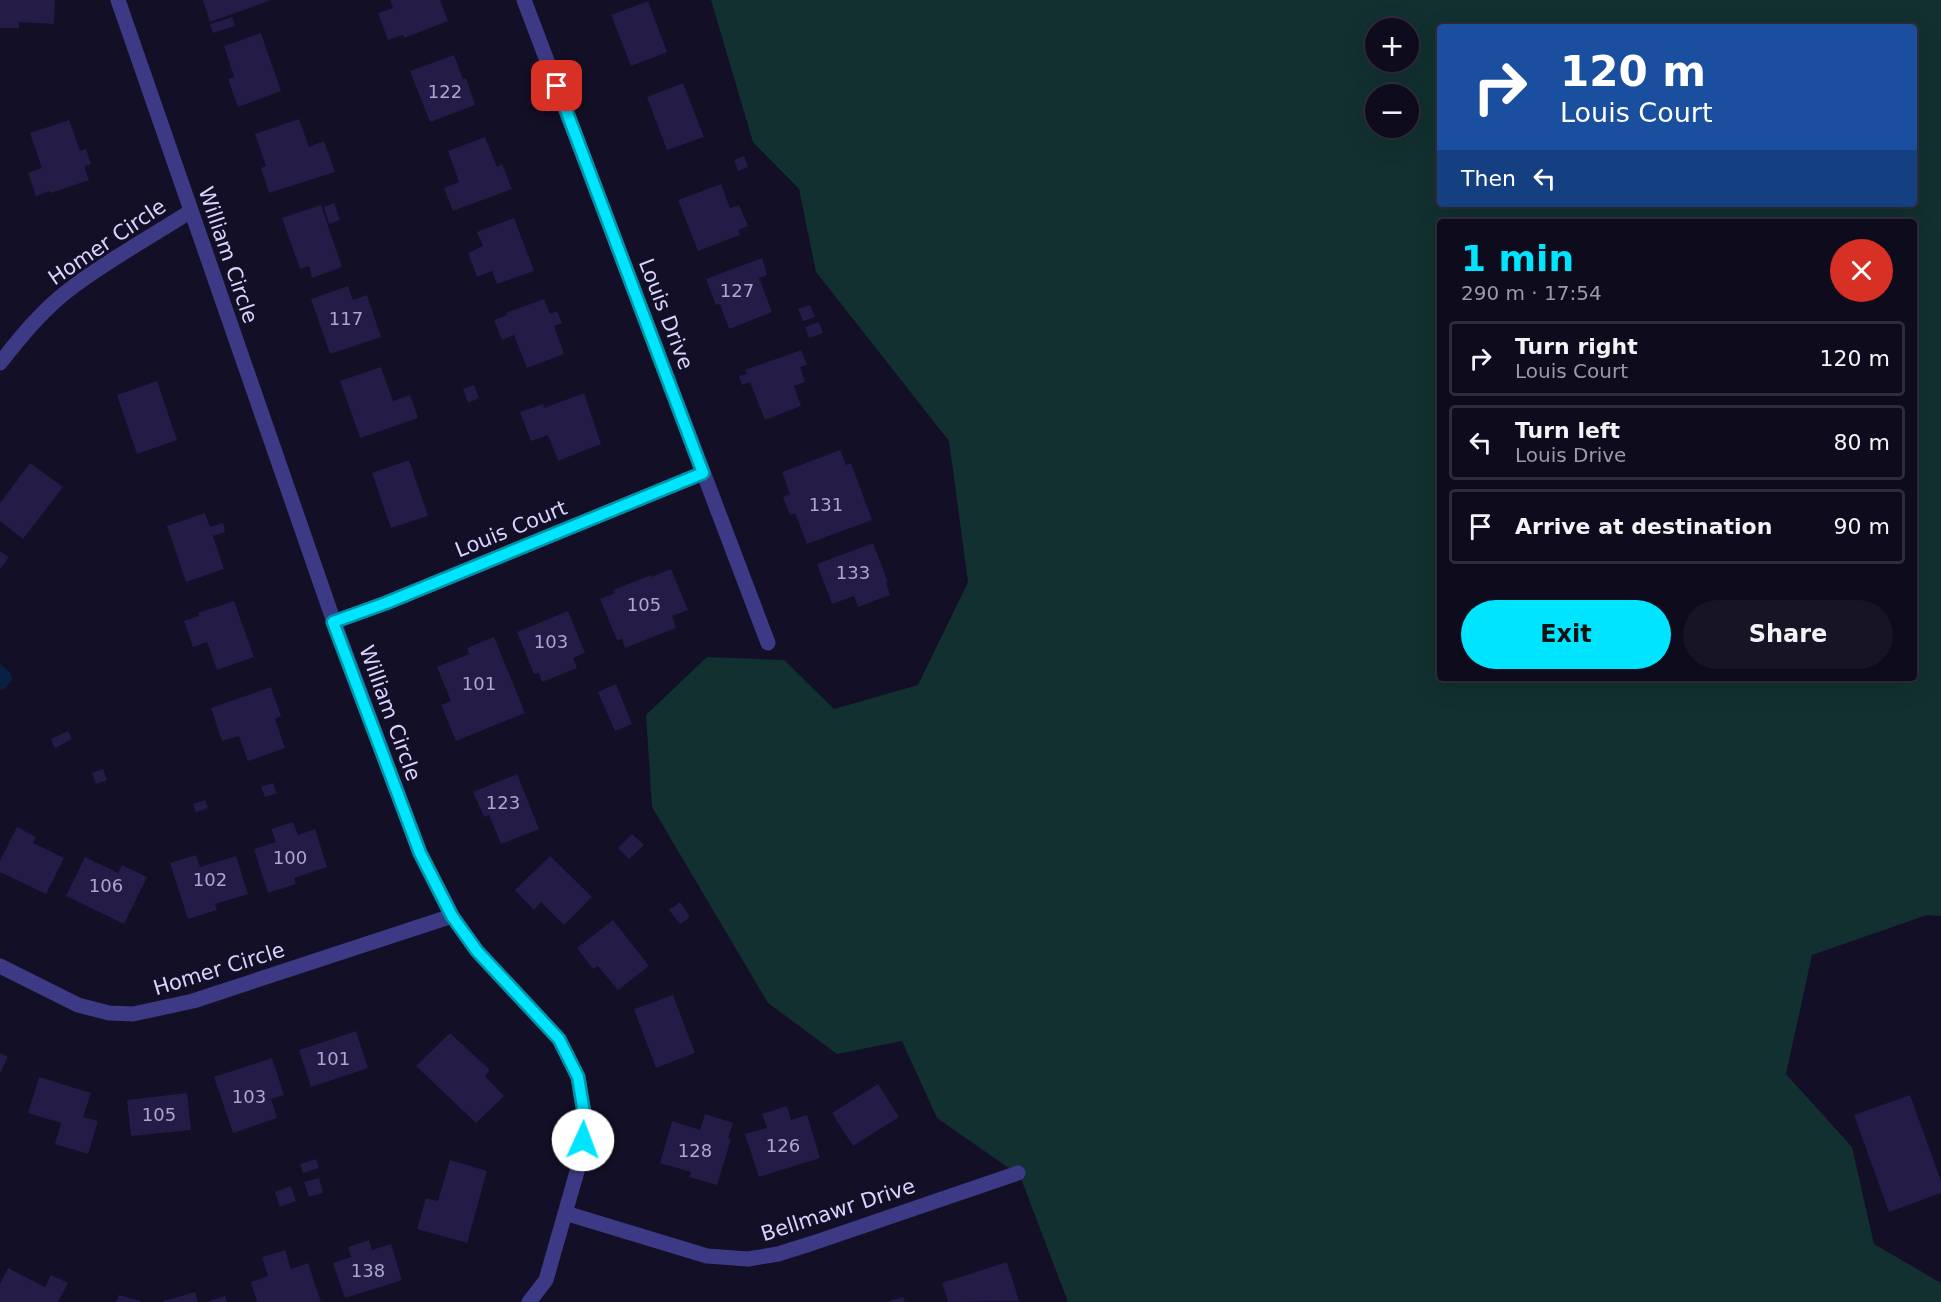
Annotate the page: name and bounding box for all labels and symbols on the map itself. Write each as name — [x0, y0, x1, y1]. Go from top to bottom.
pin — [531, 60, 582, 111]
house number: 122 — [428, 81, 462, 102]
street label: William Circle — [193, 184, 263, 326]
street label: Homer Circle — [44, 194, 170, 290]
street label: Louis Drive — [634, 255, 698, 373]
house number: 127 — [720, 280, 754, 301]
house number: 117 — [329, 308, 363, 329]
house number: 131 — [809, 494, 843, 515]
street label: Louis Court — [452, 496, 570, 562]
house number: 133 — [836, 562, 870, 583]
house number: 105 — [627, 594, 661, 615]
house number: 103 — [534, 631, 568, 652]
street label: William Circle — [354, 642, 426, 784]
house number: 101 — [462, 673, 496, 694]
house number: 123 — [486, 792, 520, 813]
house number: 100 — [273, 847, 307, 868]
house number: 102 — [193, 869, 227, 890]
house number: 106 — [89, 875, 123, 896]
street label: Homer Circle — [150, 938, 288, 1000]
house number: 101 — [316, 1048, 350, 1069]
house number: 103 — [232, 1086, 266, 1107]
house number: 105 — [142, 1104, 176, 1125]
position arrow — [551, 1108, 615, 1172]
house number: 126 — [766, 1135, 800, 1156]
house number: 128 — [678, 1140, 712, 1161]
street label: Bellmawr Drive — [758, 1174, 918, 1246]
house number: 138 — [351, 1260, 385, 1281]

